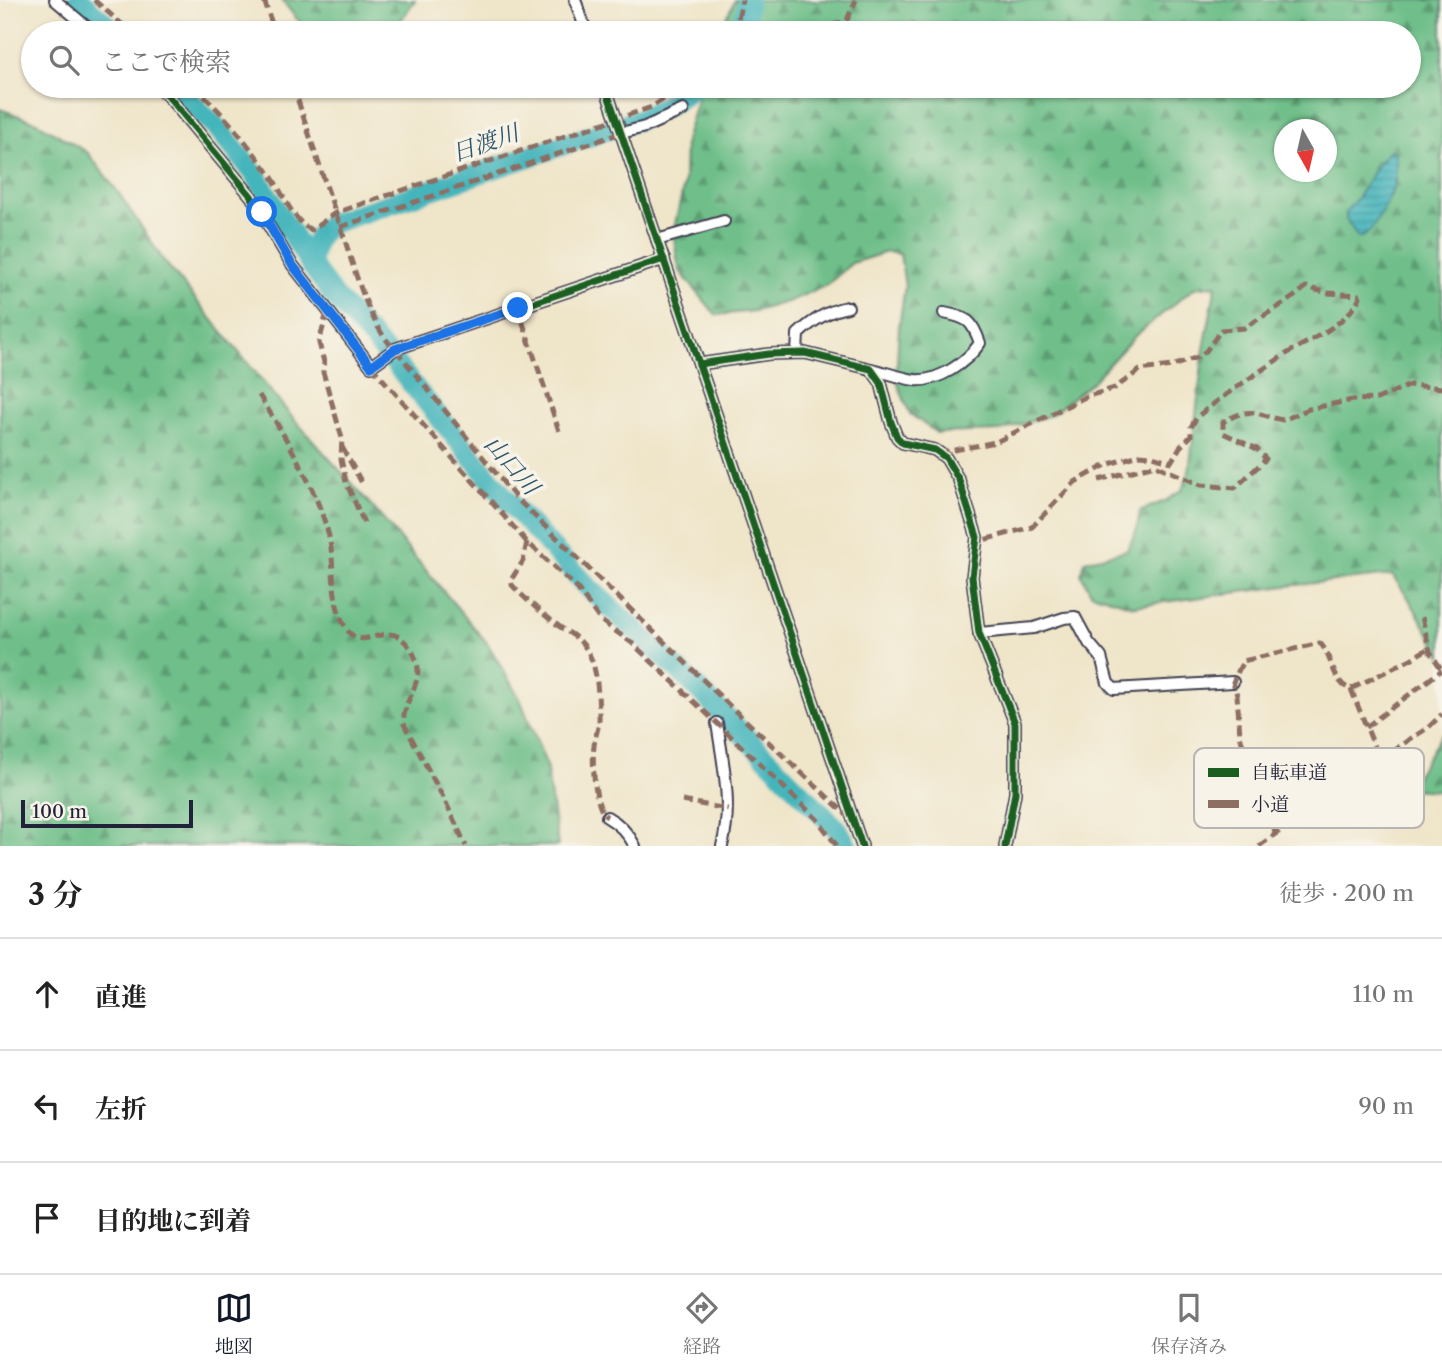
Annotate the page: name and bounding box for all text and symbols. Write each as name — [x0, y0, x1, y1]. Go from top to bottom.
search box — [21, 21, 1421, 98]
icon: search — [45, 41, 83, 79]
text: ここで検索 — [101, 46, 231, 78]
water label: 日渡川 — [448, 118, 525, 167]
north arrow — [1274, 119, 1337, 182]
route start — [246, 196, 277, 227]
route end — [502, 292, 533, 323]
water label: 山口川 — [479, 430, 547, 502]
legend — [1194, 748, 1424, 828]
text: 自転車道 — [1251, 761, 1327, 784]
text: 小道 — [1251, 793, 1289, 816]
scale bar — [21, 797, 192, 829]
text: 100 m — [32, 800, 87, 823]
text: 3 分 — [28, 876, 82, 913]
text: 徒歩 · 200 m — [1279, 879, 1414, 907]
icon: ahead — [28, 975, 66, 1013]
text: 110 m — [1353, 980, 1414, 1008]
text: 直進 — [95, 981, 147, 1013]
icon: left — [28, 1087, 66, 1125]
text: 90 m — [1358, 1092, 1414, 1120]
text: 左折 — [95, 1093, 147, 1125]
icon: arrive — [28, 1199, 66, 1237]
text: 目的地に到着 — [95, 1205, 251, 1237]
tab: 地図 — [215, 1289, 253, 1358]
tab: 経路 — [683, 1289, 721, 1358]
tab: 保存済み — [1151, 1289, 1227, 1358]

